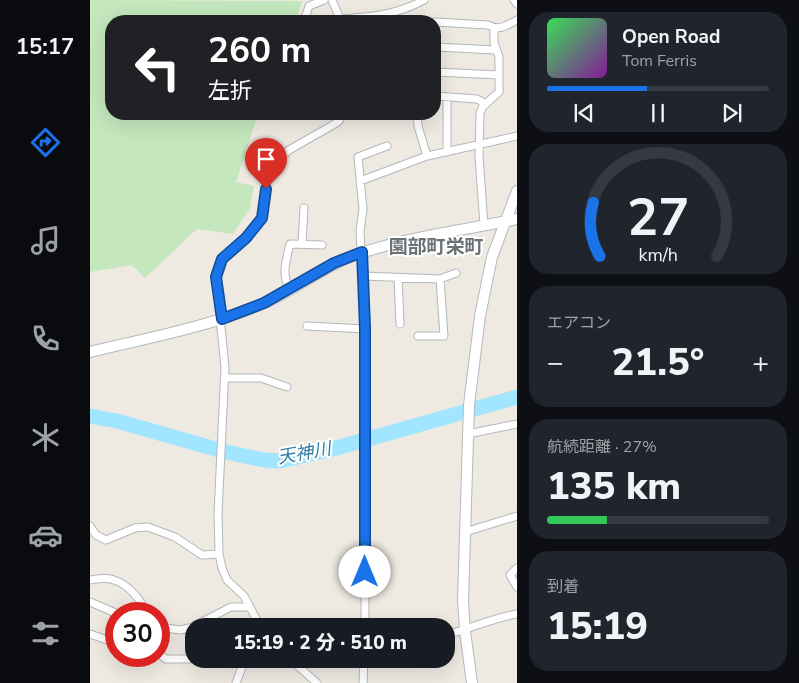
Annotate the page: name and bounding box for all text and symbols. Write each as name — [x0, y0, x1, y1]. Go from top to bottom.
text: Open Road — [622, 24, 720, 50]
text: 260 m — [208, 27, 311, 74]
text: 15:17 — [16, 32, 74, 62]
icon: left — [125, 35, 190, 100]
text: Tom Ferris — [622, 50, 697, 72]
text: 左折 — [208, 76, 252, 106]
icon: previous — [570, 99, 598, 127]
icon: pause — [644, 99, 672, 127]
icon: next — [718, 99, 746, 127]
icon: directions — [28, 125, 63, 160]
pin — [245, 138, 287, 189]
icon: arrive — [252, 145, 280, 173]
text: 27 — [627, 182, 689, 253]
icon: music — [28, 223, 63, 258]
district label: 園部町栄町 — [388, 234, 484, 260]
text: km/h — [638, 243, 678, 267]
text: エアコン — [547, 312, 611, 334]
icon: phone — [28, 321, 63, 356]
text: 21.5° — [612, 337, 704, 388]
text: − — [547, 344, 564, 382]
text: + — [752, 344, 769, 382]
icon: climate — [28, 420, 63, 455]
water label: 天神川 — [275, 436, 335, 470]
text: 航続距離 · 27% — [547, 436, 657, 458]
text: 135 km — [547, 461, 681, 512]
icon: car — [28, 518, 63, 553]
position arrow — [338, 545, 390, 597]
text: 到着 — [547, 576, 579, 598]
text: 15:19 — [547, 601, 648, 652]
speed limit sign: 30 — [105, 602, 170, 667]
icon: filters — [28, 616, 63, 651]
text: 15:19 · 2 分 · 510 m — [233, 630, 407, 656]

